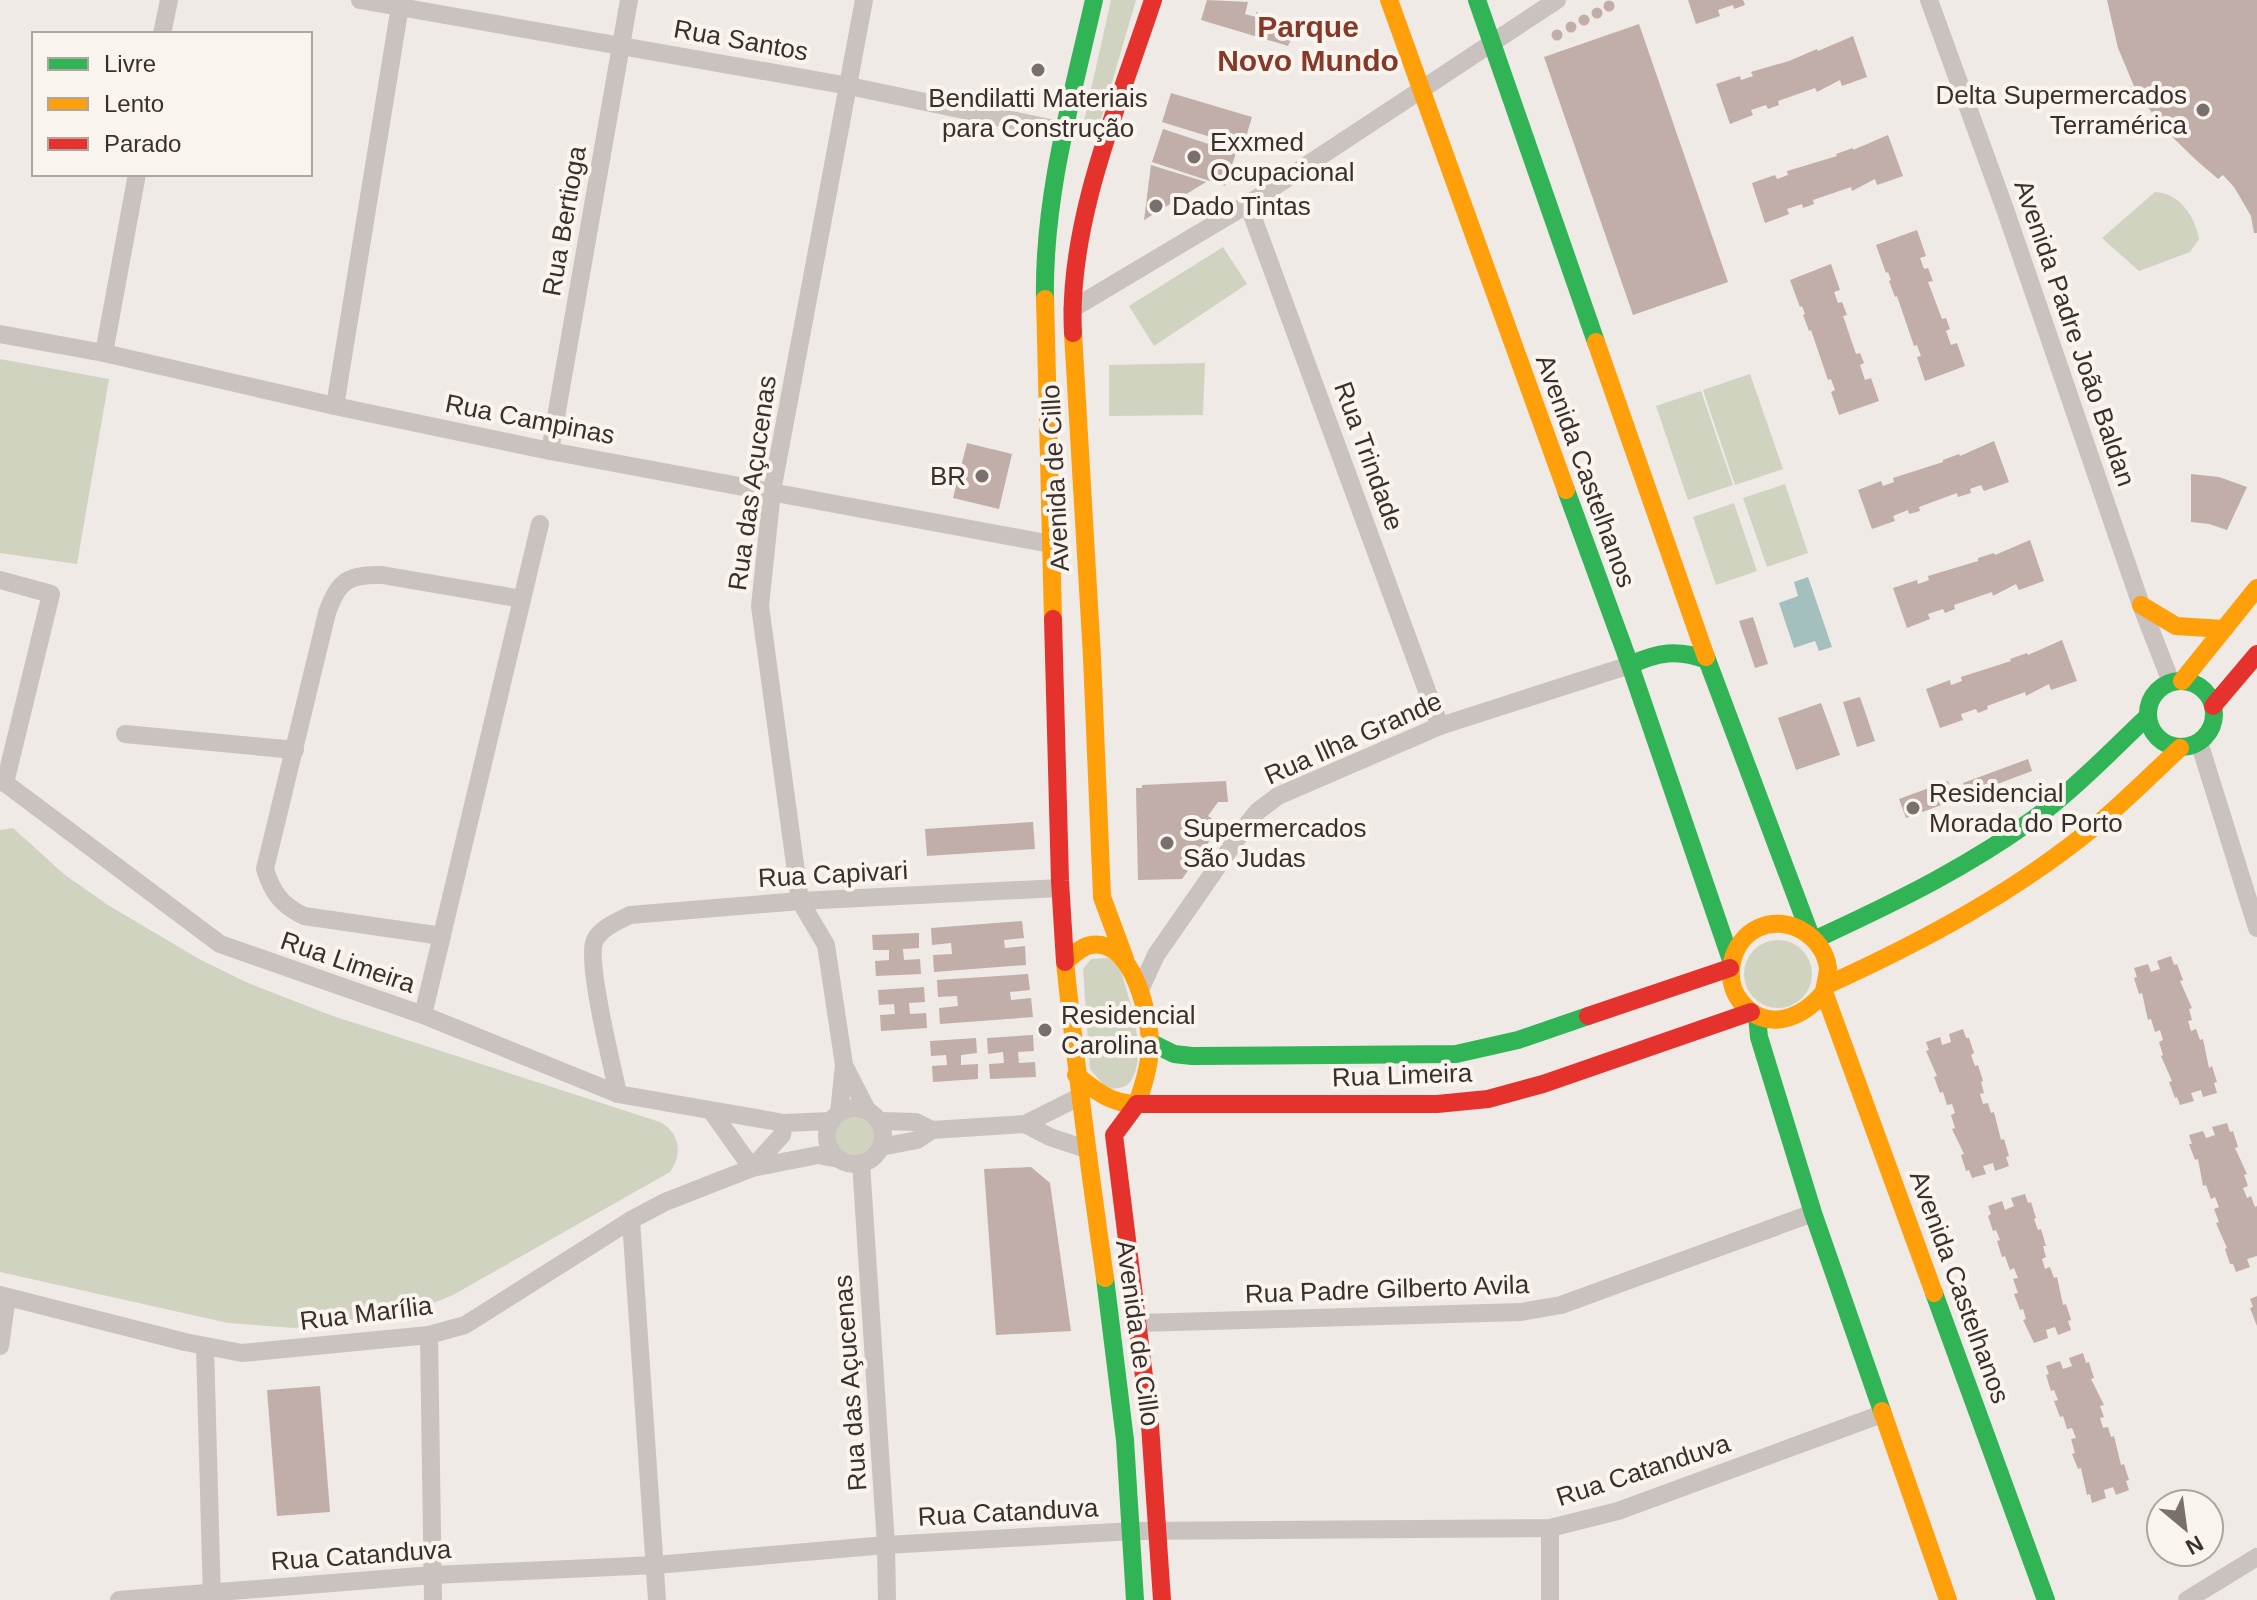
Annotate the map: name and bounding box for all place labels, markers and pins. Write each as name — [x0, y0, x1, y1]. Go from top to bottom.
marker: Bendilatti Materiais para Construção — [1029, 61, 1047, 79]
place label: Delta Supermercados Terramérica — [1936, 80, 2188, 140]
place label: Bendilatti Materiais para Construção — [928, 83, 1148, 143]
marker: Delta Supermercados Terramérica — [2194, 101, 2212, 119]
place label: Exxmed Ocupacional — [1210, 127, 1355, 187]
marker: Exxmed Ocupacional — [1185, 148, 1203, 166]
place label: Dado Tintas — [1172, 191, 1311, 221]
marker: Dado Tintas — [1147, 197, 1165, 215]
place label: BR — [930, 461, 966, 491]
marker: BR — [973, 467, 991, 485]
place label: Residencial Morada do Porto — [1929, 778, 2123, 838]
marker: Residencial Morada do Porto — [1904, 799, 1922, 817]
place label: Supermercados São Judas — [1183, 813, 1367, 873]
marker: Supermercados São Judas — [1158, 834, 1176, 852]
place label: Residencial Carolina — [1061, 1000, 1195, 1060]
marker: Residencial Carolina — [1036, 1021, 1054, 1039]

